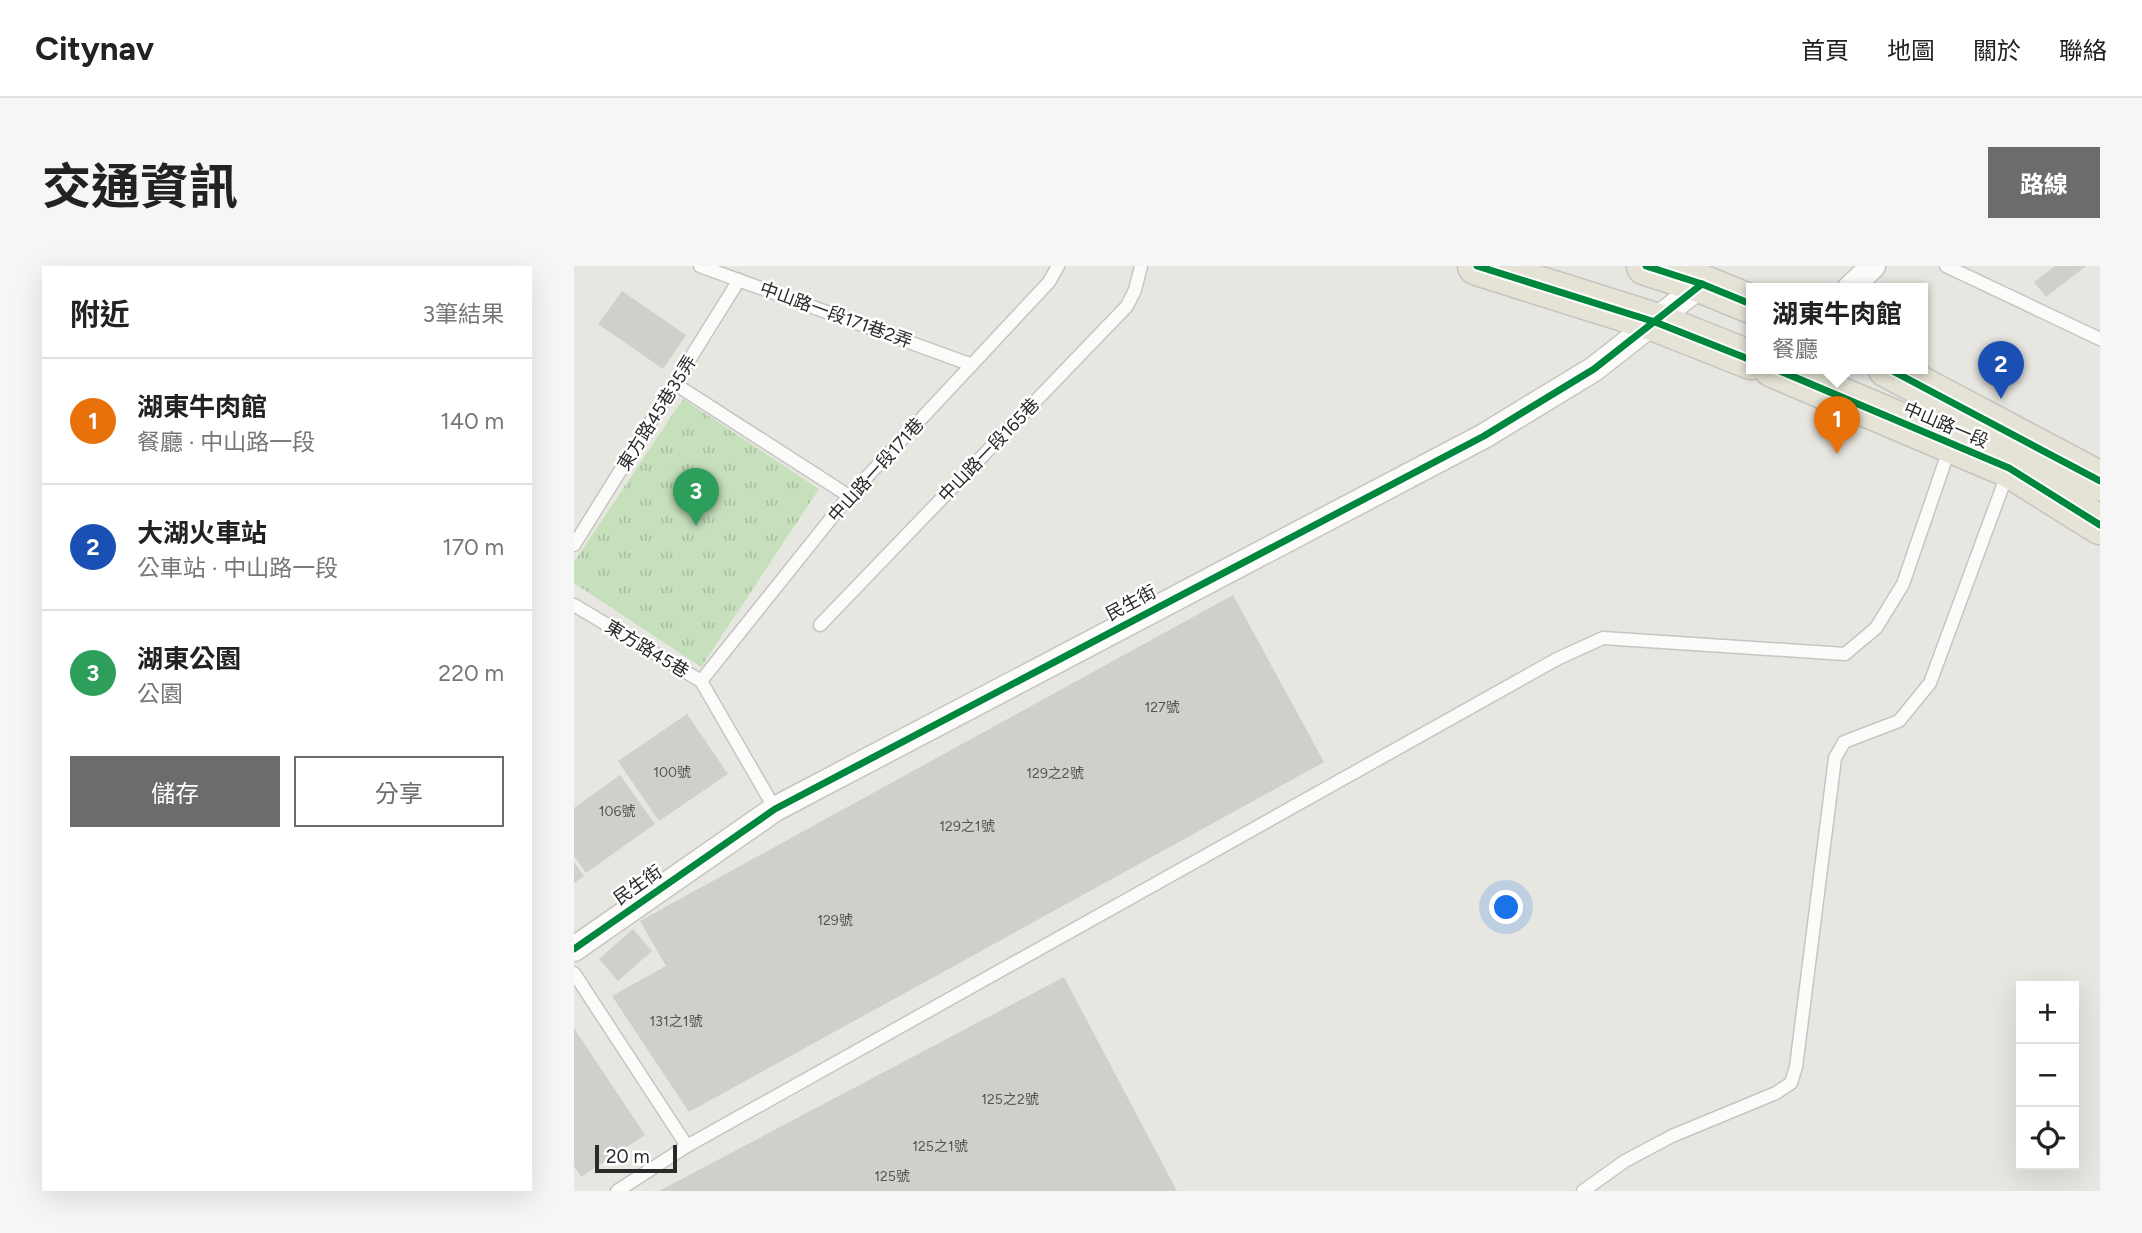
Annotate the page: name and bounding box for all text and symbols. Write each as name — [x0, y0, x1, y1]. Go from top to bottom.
text: Citynav — [35, 29, 154, 68]
text: 首頁 — [1801, 36, 1849, 65]
text: 地圖 — [1887, 36, 1935, 65]
text: 關於 — [1973, 36, 2021, 65]
text: 聯絡 — [2059, 36, 2107, 65]
button: 路線 — [1988, 147, 2100, 218]
text: 交通資訊 — [42, 157, 238, 216]
street label: 中山路一段171巷2弄 — [757, 277, 915, 353]
popup — [1746, 283, 1928, 374]
text: 附近 — [70, 296, 130, 333]
text: 湖東牛肉館 — [1772, 298, 1902, 330]
text: 3筆結果 — [422, 300, 504, 328]
text: 餐廳 — [1772, 335, 1818, 363]
pin: 2 — [1978, 341, 2024, 399]
street label: 東方路45巷35弄 — [613, 351, 701, 475]
text: 湖東牛肉館 — [137, 391, 267, 423]
street label: 中山路一段165巷 — [934, 393, 1044, 507]
pin: 1 — [1814, 396, 1860, 454]
street label: 中山路一段 — [1900, 397, 1992, 453]
text: 1 — [88, 407, 98, 435]
text: 140 m — [440, 407, 504, 435]
street label: 中山路一段171巷 — [823, 413, 929, 527]
text: 餐廳 · 中山路一段 — [137, 428, 315, 456]
pin: 3 — [673, 468, 719, 526]
text: 大湖火車站 — [137, 517, 267, 549]
text: 2 — [86, 533, 100, 561]
text: 170 m — [442, 533, 504, 561]
text: 公車站 · 中山路一段 — [137, 554, 338, 582]
street label: 民生街 — [1102, 581, 1160, 625]
street label: 東方路45巷 — [601, 615, 693, 683]
text: 湖東公園 — [137, 643, 241, 675]
text: 3 — [87, 659, 99, 687]
text: 220 m — [438, 659, 504, 687]
text: 公園 — [137, 680, 183, 708]
house number: 127號 — [1144, 699, 1180, 716]
button: 儲存 — [70, 756, 280, 827]
button: 分享 — [294, 756, 504, 827]
house number: 100號 — [653, 764, 691, 781]
house number: 129之2號 — [1026, 765, 1084, 782]
house number: 106號 — [599, 803, 635, 820]
house number: 129之1號 — [939, 818, 995, 835]
street label: 民生街 — [610, 861, 666, 909]
your location — [1489, 890, 1523, 924]
house number: 129號 — [817, 912, 853, 929]
map controls — [2016, 981, 2079, 1170]
button: + — [2016, 981, 2079, 1044]
house number: 131之1號 — [650, 1013, 702, 1030]
button: − — [2016, 1044, 2079, 1107]
house number: 125之2號 — [981, 1091, 1039, 1108]
button: locate — [2016, 1107, 2079, 1170]
house number: 125之1號 — [912, 1138, 968, 1155]
scale bar — [595, 1142, 677, 1174]
text: 20 m — [606, 1145, 650, 1168]
house number: 125號 — [874, 1168, 910, 1185]

